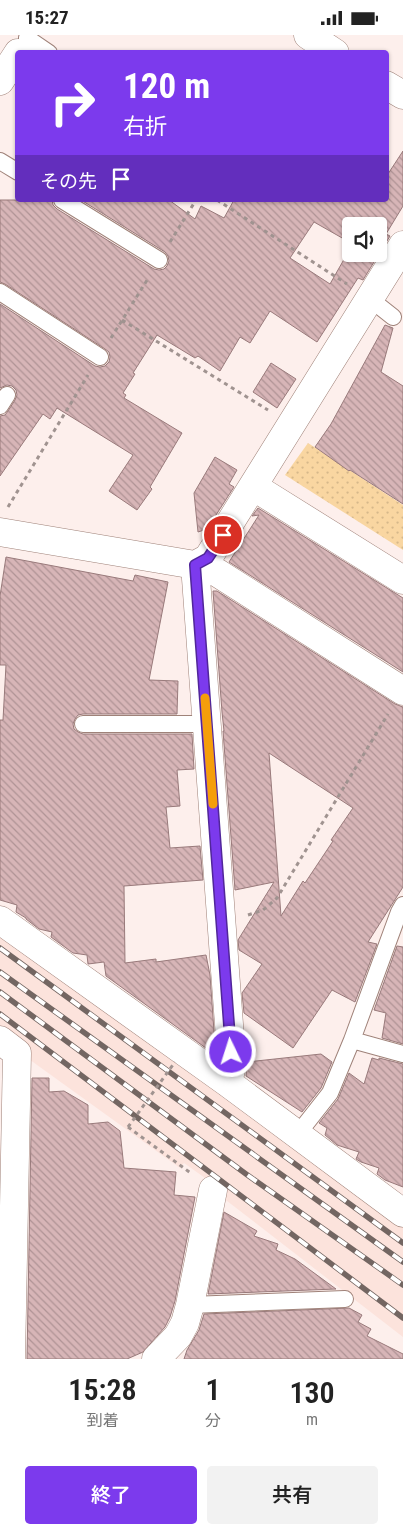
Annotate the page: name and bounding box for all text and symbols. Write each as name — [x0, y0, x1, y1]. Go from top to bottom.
text: 15:27 — [25, 6, 69, 29]
text: 120 m — [123, 66, 210, 107]
icon: right — [40, 70, 105, 135]
text: 右折 — [123, 114, 167, 139]
icon: arrive — [107, 165, 135, 193]
text: その先 — [40, 170, 97, 193]
map controls — [342, 217, 387, 262]
button: sound — [342, 217, 387, 262]
pin — [202, 514, 244, 556]
icon: arrive — [209, 521, 237, 549]
position arrow — [204, 1025, 256, 1077]
text: 15:28 — [68, 1372, 137, 1407]
text: 1 — [205, 1372, 221, 1407]
text: 130 — [289, 1375, 335, 1410]
text: m — [306, 1410, 318, 1429]
text: 到着 — [86, 1411, 119, 1430]
text: 分 — [205, 1411, 221, 1430]
button: 終了 — [25, 1466, 197, 1524]
button: 共有 — [207, 1466, 378, 1524]

